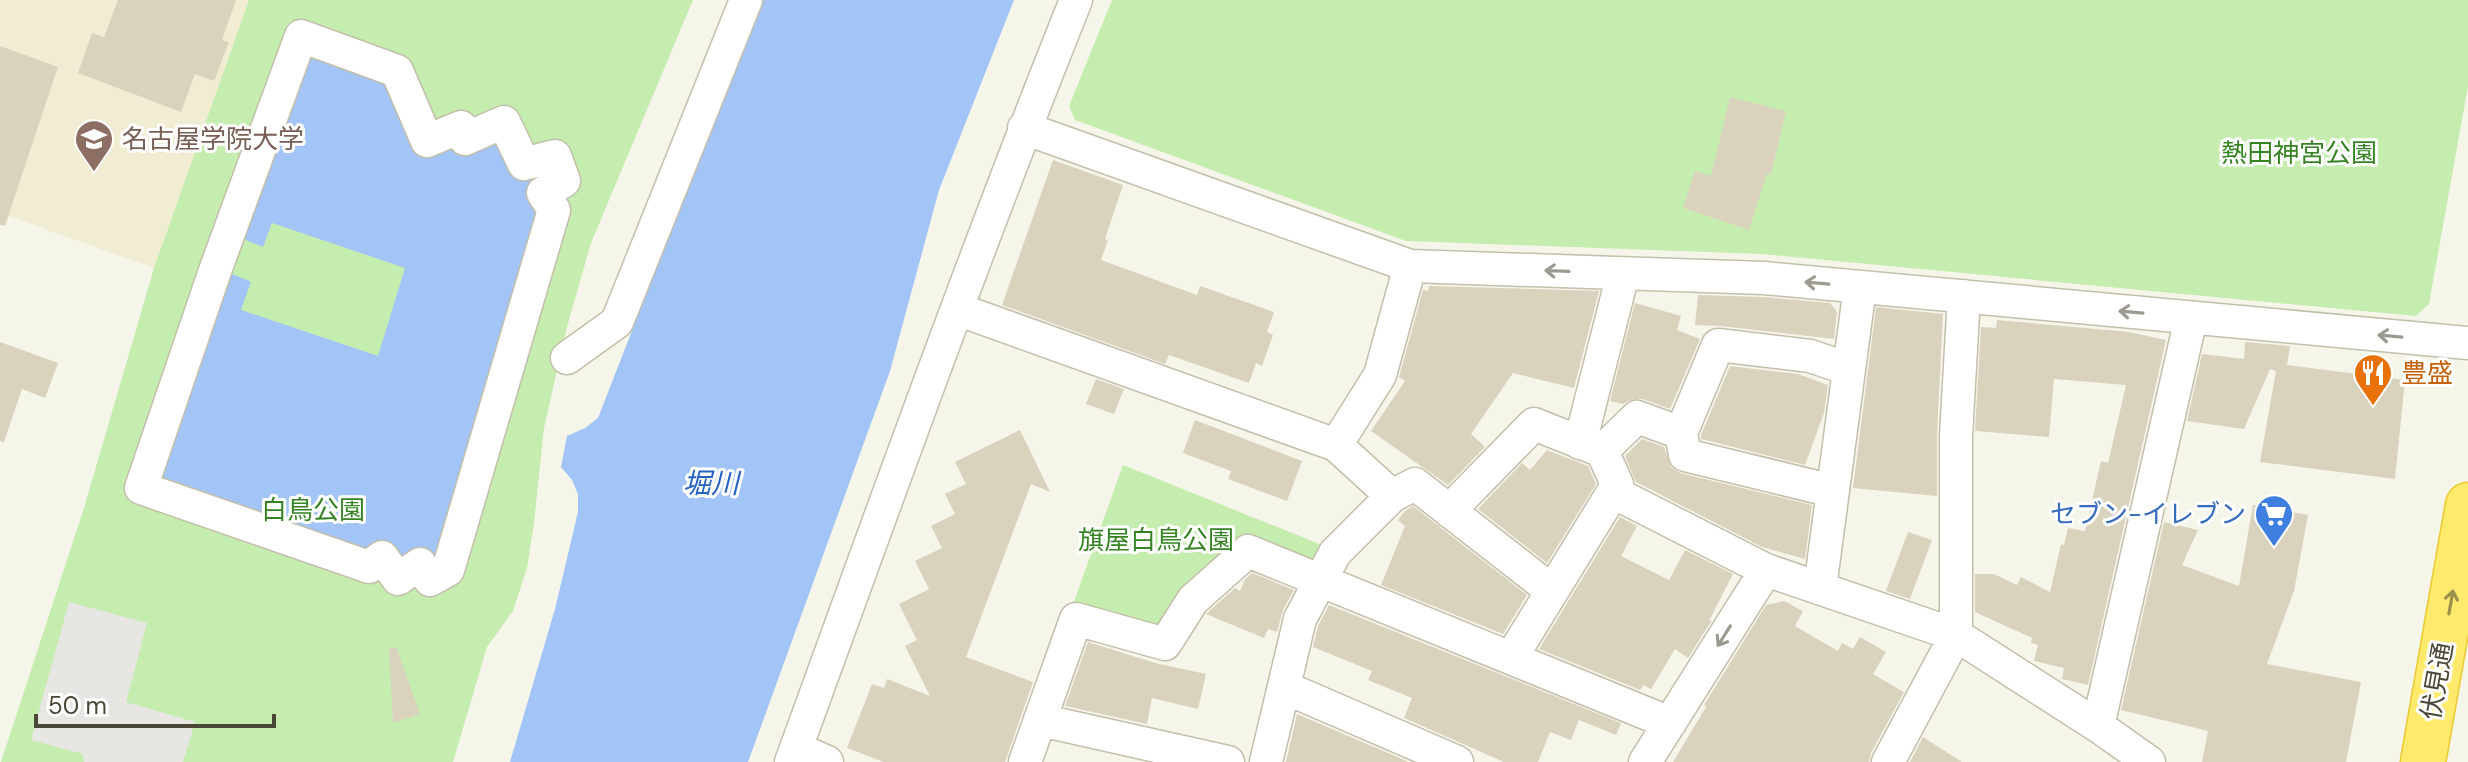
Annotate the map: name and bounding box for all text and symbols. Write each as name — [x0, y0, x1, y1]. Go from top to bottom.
school or university icon: 名古屋学院大学 — [73, 118, 115, 173]
place label: 名古屋学院大学 — [122, 122, 304, 156]
park label: 熱田神宮公園 — [2221, 136, 2377, 170]
one-way arrow — [1544, 264, 1571, 279]
one-way arrow — [1804, 275, 1831, 290]
one-way arrow — [2119, 304, 2145, 319]
one-way arrow — [2377, 328, 2404, 343]
restaurant icon: 豊盛 — [2352, 352, 2394, 407]
place label: 豊盛 — [2401, 356, 2453, 390]
water label: 堀川 — [683, 465, 742, 502]
park label: 白鳥公園 — [261, 493, 365, 527]
supermarket icon: セブン-イレブン — [2253, 493, 2295, 548]
place label: セブン-イレブン — [2050, 497, 2246, 531]
park label: 旗屋白鳥公園 — [1078, 523, 1234, 557]
one-way arrow — [2444, 590, 2459, 616]
one-way arrow — [1716, 624, 1732, 647]
street label: 伏見通 — [2413, 640, 2461, 722]
scale bar — [36, 678, 274, 728]
text: 50 m — [48, 690, 107, 721]

